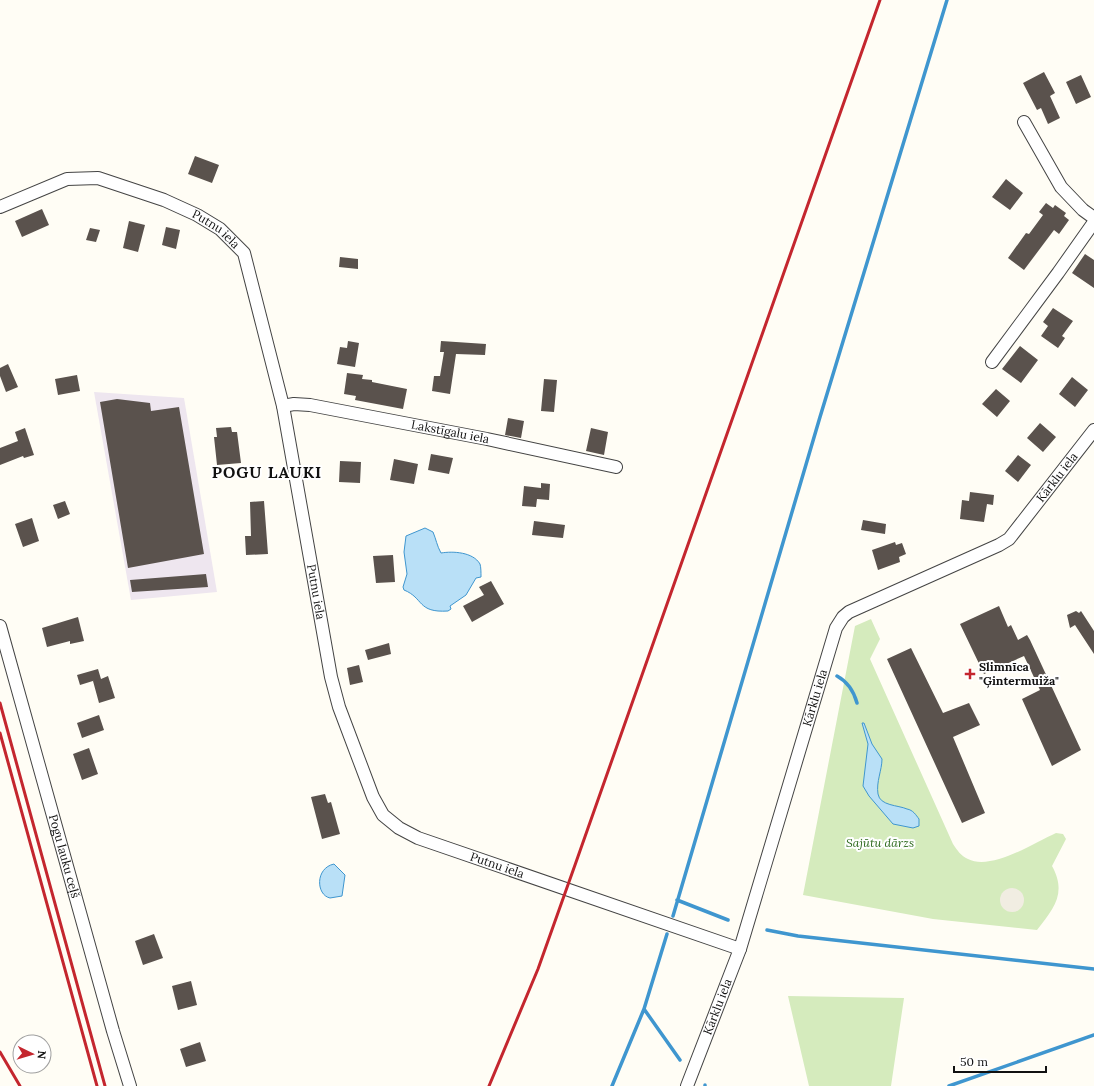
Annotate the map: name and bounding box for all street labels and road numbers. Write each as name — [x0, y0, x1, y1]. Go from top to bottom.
street label: Putnu iela — [190, 206, 243, 251]
street label: Lakstīgalu iela — [410, 417, 491, 446]
street label: Kārklu iela — [1033, 449, 1081, 505]
street label: Putnu iela — [304, 563, 329, 621]
street label: Kārklu iela — [799, 667, 830, 728]
street label: Pogu lauku ceļš — [46, 813, 84, 900]
street label: Putnu iela — [468, 849, 526, 881]
street label: Kārklu iela — [700, 976, 735, 1037]

